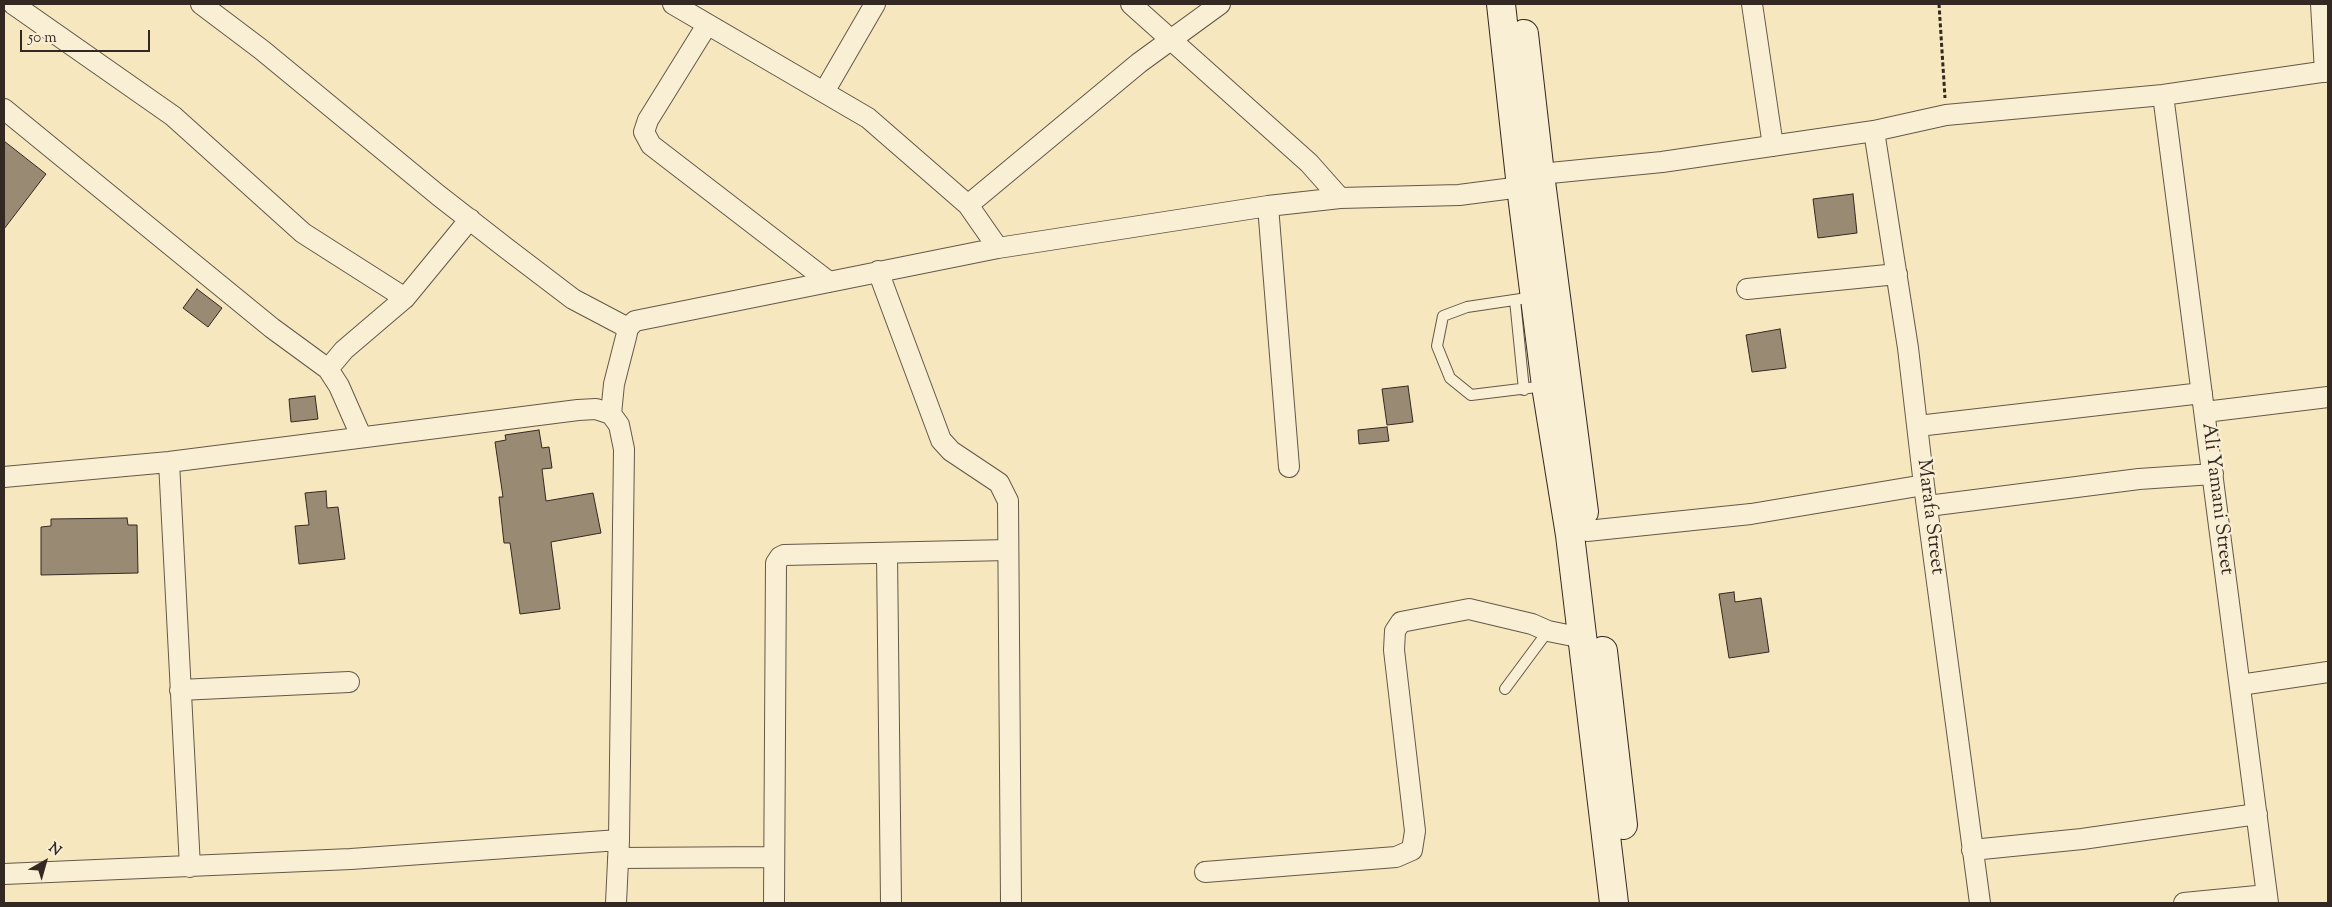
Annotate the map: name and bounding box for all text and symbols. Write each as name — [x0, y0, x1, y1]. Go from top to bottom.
scale bar — [22, 20, 152, 52]
text: 50 m — [28, 28, 57, 49]
street label: Ali Yamani Street — [2195, 422, 2237, 576]
street label: Marafa Street — [1910, 458, 1948, 576]
north arrow — [20, 837, 70, 887]
text: N — [44, 839, 65, 862]

